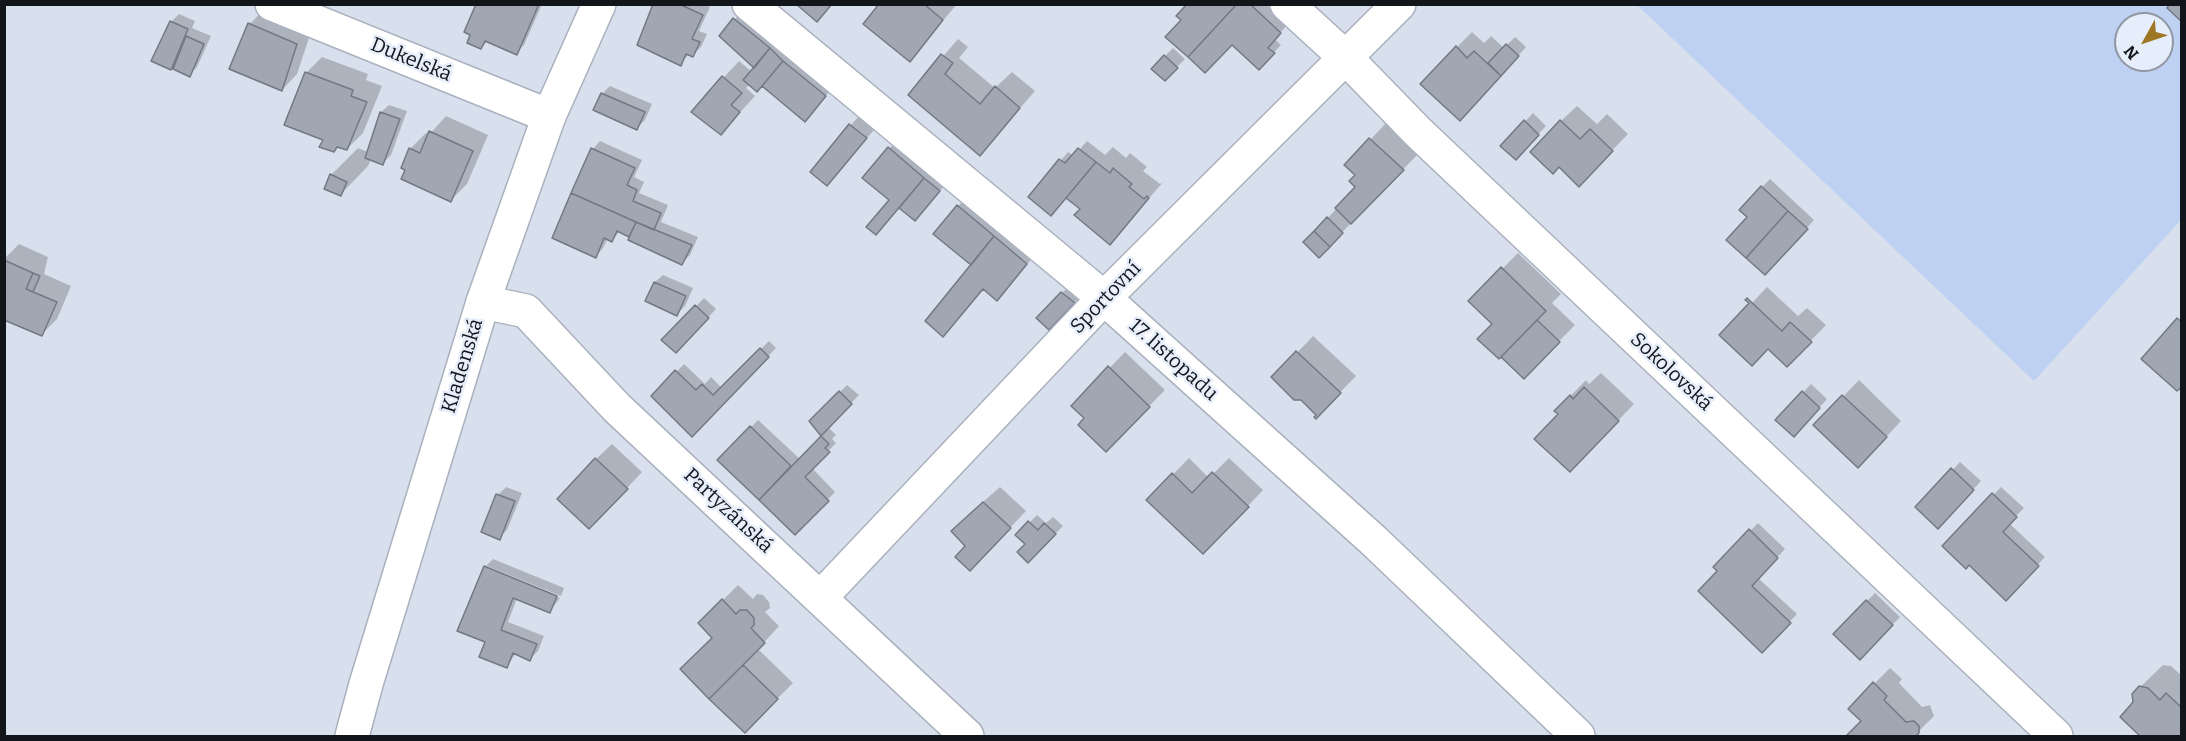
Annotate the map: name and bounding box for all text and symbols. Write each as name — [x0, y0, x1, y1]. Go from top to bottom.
north arrow — [2114, 12, 2174, 72]
street label: Dukelská — [367, 33, 455, 87]
text: N — [2120, 42, 2143, 63]
street label: Sportovní — [1066, 257, 1146, 339]
street label: 17. listopadu — [1124, 314, 1222, 406]
street label: Kladenská — [437, 316, 489, 416]
street label: Sokolovská — [1625, 328, 1717, 416]
street label: Partyzánská — [678, 464, 778, 558]

